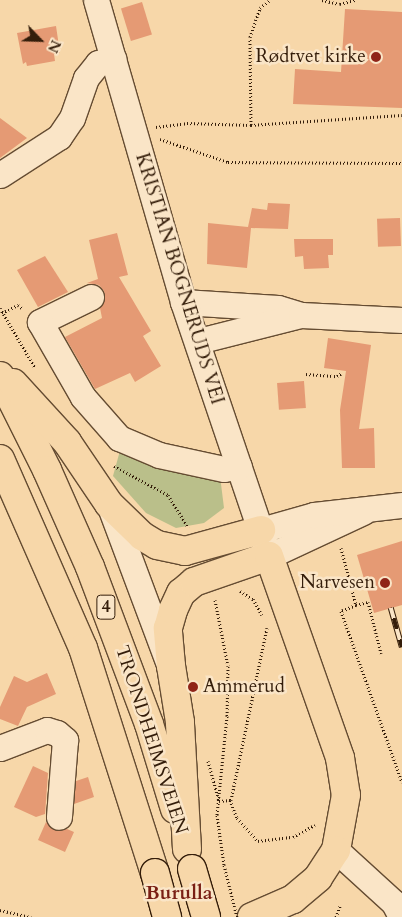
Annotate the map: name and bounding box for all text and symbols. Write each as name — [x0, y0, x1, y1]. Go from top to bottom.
north arrow — [15, 15, 65, 65]
text: N — [43, 37, 65, 56]
place label: Rødtvet kirke — [255, 46, 366, 68]
marker: Rødtvet kirke — [370, 51, 382, 63]
street label: KRISTIAN BOGNERUDS VEI — [130, 151, 228, 407]
place label: Narvesen — [300, 572, 375, 594]
marker: Narvesen — [379, 577, 391, 589]
road number: 4 — [96, 592, 116, 622]
street label: TRONDHEIMSVEIEN — [110, 643, 192, 837]
place label: Ammerud — [203, 676, 285, 698]
marker: Ammerud — [187, 681, 199, 693]
district label: Burulla — [145, 880, 213, 904]

